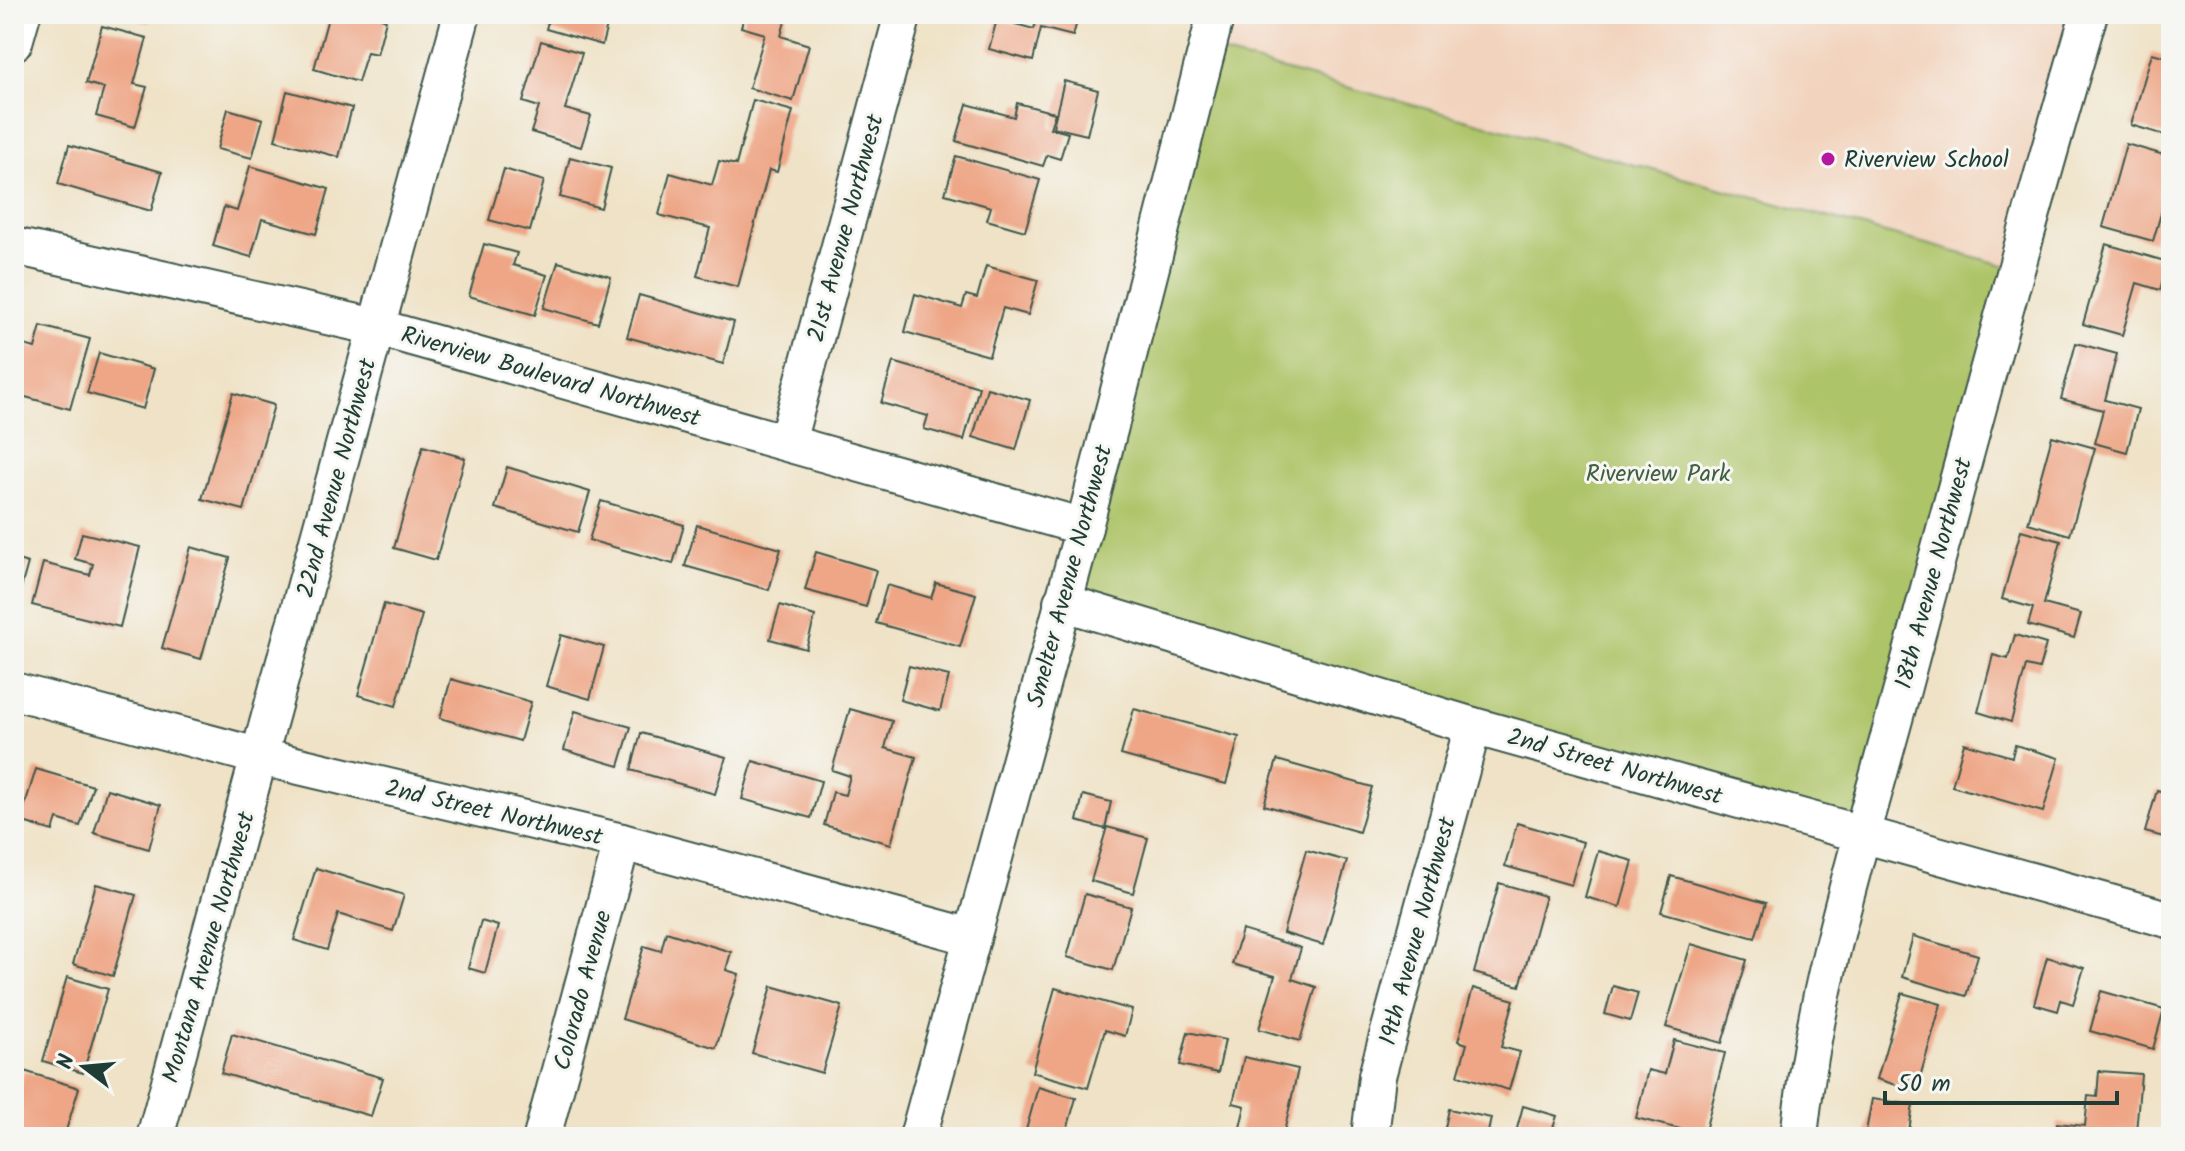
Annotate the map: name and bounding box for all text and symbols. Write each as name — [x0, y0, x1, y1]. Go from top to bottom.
street label: 21st Avenue Northwest — [797, 109, 896, 347]
place label: Riverview School — [1844, 141, 2009, 180]
marker: Riverview School — [1819, 150, 1837, 168]
street label: Riverview Boulevard Northwest — [396, 316, 706, 439]
street label: 22nd Avenue Northwest — [287, 354, 388, 602]
street label: Smelter Avenue Northwest — [1017, 440, 1124, 712]
street label: 18th Avenue Northwest — [1885, 453, 1984, 693]
park label: Riverview Park — [1586, 455, 1731, 494]
street label: 2nd Street Northwest — [1502, 718, 1728, 817]
street label: 2nd Street Northwest — [381, 769, 607, 858]
street label: Montana Avenue Northwest — [152, 806, 267, 1088]
street label: 19th Avenue Northwest — [1369, 812, 1468, 1050]
street label: Colorado Avenue — [543, 906, 624, 1075]
north arrow — [44, 1027, 124, 1107]
text: N — [48, 1051, 86, 1074]
scale bar — [1885, 1055, 2117, 1105]
text: 50 m — [1897, 1065, 1951, 1104]

